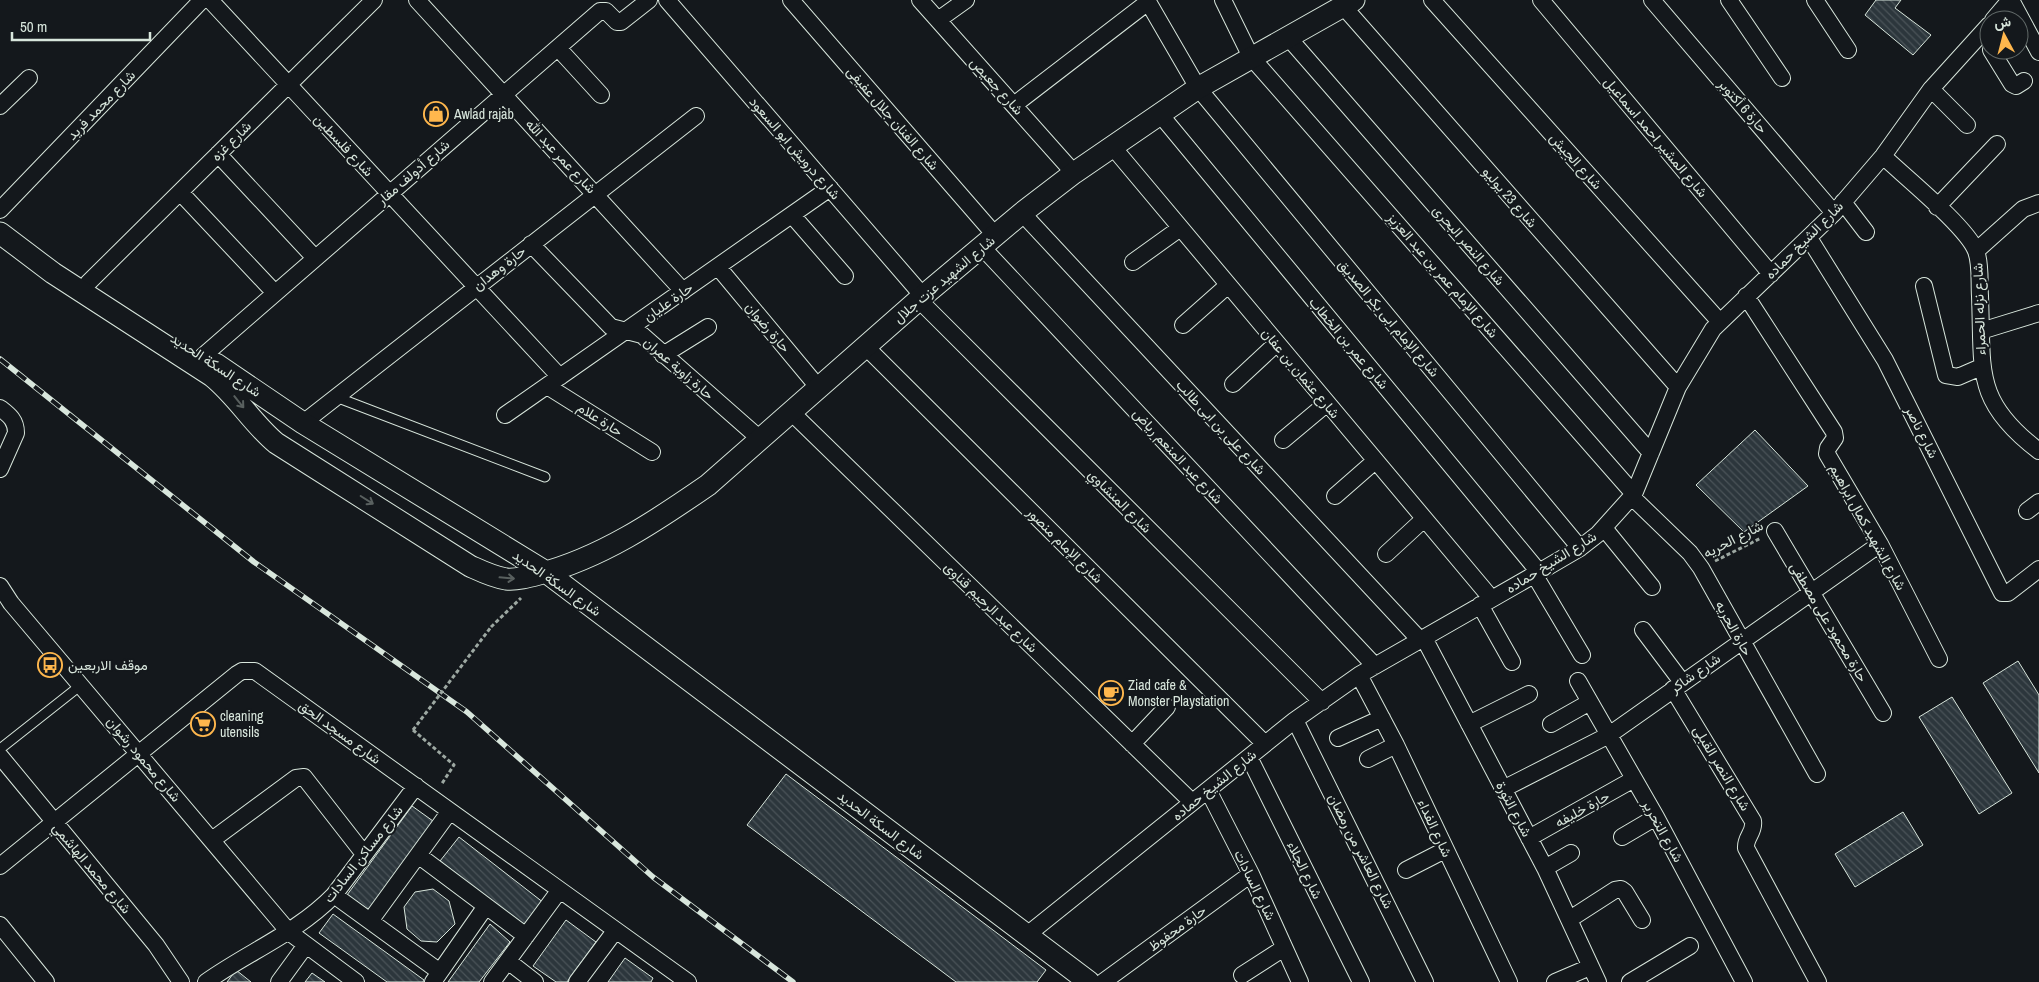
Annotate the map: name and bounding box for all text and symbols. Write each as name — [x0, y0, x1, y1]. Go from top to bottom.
scale bar — [12, 10, 150, 42]
north arrow — [1979, 10, 2029, 60]
text: ش — [1993, 12, 2012, 32]
text: 50 m — [20, 16, 47, 37]
street label: شارع جعيص — [965, 53, 1028, 120]
street label: شارع الفنان جلال عفيفى — [841, 62, 943, 175]
street label: شارع محمد فريد — [63, 66, 140, 145]
street label: شارع المشير احمد اسماعيل — [1599, 73, 1712, 202]
street label: حارة 6 أكتوبر — [1714, 74, 1772, 137]
street label: شارع درويش ابو السعود — [744, 93, 845, 204]
shop icon: Awlad rajab — [423, 101, 449, 127]
place label: Awlad rajab — [453, 105, 514, 123]
street label: شارع فلسطين — [309, 110, 378, 181]
street label: شارع عمر عبد الله — [520, 115, 600, 198]
street label: شارع غزه — [207, 117, 256, 166]
street label: شارع الجيش — [1544, 129, 1606, 195]
street label: شارع أدولف مقار — [372, 135, 454, 211]
street label: شارع 23 يوليو — [1477, 163, 1541, 232]
street label: شارع الشيخ حماده — [1761, 197, 1848, 284]
street label: شارع النصر البحرى — [1428, 201, 1509, 290]
street label: شارع الإمام عمر بن عبد العزيز — [1381, 208, 1502, 343]
street label: شارع الشهيد عزت جلال — [890, 231, 1000, 328]
street label: حارة وهدان — [469, 242, 529, 294]
street label: شارع الإمام ابى بكر الصديق — [1333, 256, 1443, 382]
street label: شارع نزله الحمراء — [1968, 262, 1992, 356]
street label: حارة عليان — [640, 278, 696, 326]
street label: شارع عمر بن الخطاب — [1304, 293, 1393, 394]
street label: حارة رضوان — [742, 298, 794, 356]
street label: شارع عثمان بن عفان — [1256, 324, 1344, 423]
street label: شارع السكة الحديد — [166, 329, 265, 403]
street label: حارة زاوية عمران — [640, 333, 718, 403]
street label: شارع على بن ابى طالب — [1171, 376, 1270, 480]
one-way arrow — [234, 395, 245, 408]
street label: حارة علام — [574, 398, 626, 440]
street label: شارع ناصر — [1899, 402, 1943, 462]
street label: شارع عبد المنعم رياض — [1127, 404, 1227, 509]
street label: شارع الشهيد كمال ابراهيم — [1824, 461, 1910, 594]
street label: شارع المنشاوي — [1082, 465, 1156, 539]
one-way arrow — [359, 496, 373, 506]
street label: شارع الإمام منصور — [1021, 502, 1107, 588]
street label: شارع الحريه — [1700, 516, 1767, 564]
street label: شارع الشيخ حماده — [1502, 527, 1601, 599]
street label: شارع السكة الحديد — [508, 546, 605, 622]
street label: شارع عبد الرحيم قناوى — [939, 558, 1042, 658]
street label: حارة محمود على مصطفى — [1786, 559, 1872, 685]
one-way arrow — [499, 573, 515, 583]
street label: حارة الحريه — [1712, 597, 1756, 659]
street label: شارع شاكر — [1665, 649, 1725, 699]
bus stop icon: موقف الاربعين — [37, 652, 63, 678]
place label: موقف الاربعين — [68, 656, 148, 674]
place label: Ziad cafe & Monster Playstation — [1128, 676, 1229, 710]
cafe icon: Ziad cafe & Monster Playstation — [1098, 680, 1124, 706]
street label: شارع مسجد الحق — [294, 696, 385, 769]
place label: cleaning utensils — [220, 707, 264, 741]
supermarket icon: cleaning utensils — [190, 711, 216, 737]
street label: شارع محمود رشوان — [101, 713, 185, 807]
street label: شارع النصر القبلى — [1688, 722, 1755, 815]
street label: شارع الشيخ حماده — [1168, 745, 1261, 826]
street label: شارع الثورة — [1490, 778, 1536, 841]
street label: شارع السكة الحديد — [833, 786, 928, 865]
street label: حارة خليفه — [1552, 787, 1612, 831]
street label: شارع العاشر من رمضان — [1322, 790, 1398, 913]
street label: شارع الفداء — [1412, 796, 1456, 861]
street label: شارع التحرير — [1636, 796, 1688, 866]
street label: شارع مساكن السادات — [319, 802, 408, 908]
street label: شارع محمد الهاشمي — [46, 819, 135, 919]
street label: شارع الجلاء — [1281, 838, 1327, 903]
street label: شارع السادات — [1228, 847, 1280, 924]
street label: حارة محفوظ — [1145, 901, 1209, 955]

